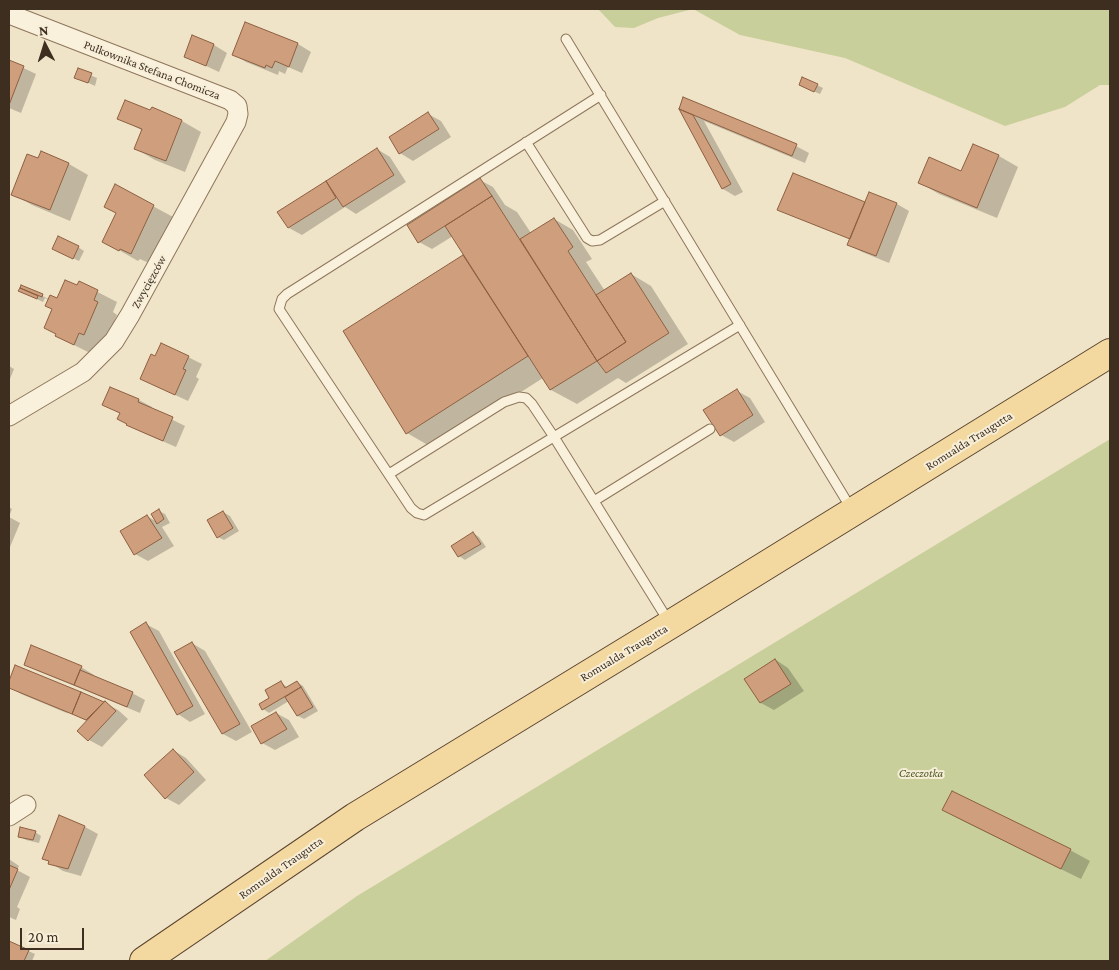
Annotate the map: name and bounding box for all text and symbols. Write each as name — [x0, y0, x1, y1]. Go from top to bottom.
north arrow — [20, 20, 70, 70]
text: N — [38, 22, 49, 38]
street label: Pułkownika Stefana Chomicza — [82, 37, 222, 103]
street label: Zwycięzców — [129, 253, 169, 311]
street label: Romualda Traugutta — [923, 409, 1015, 473]
street label: Romualda Traugutta — [578, 621, 670, 685]
park label: Czeczotka — [899, 766, 943, 780]
street label: Romualda Traugutta — [236, 834, 326, 902]
scale bar — [22, 918, 86, 950]
text: 20 m — [28, 929, 59, 945]

